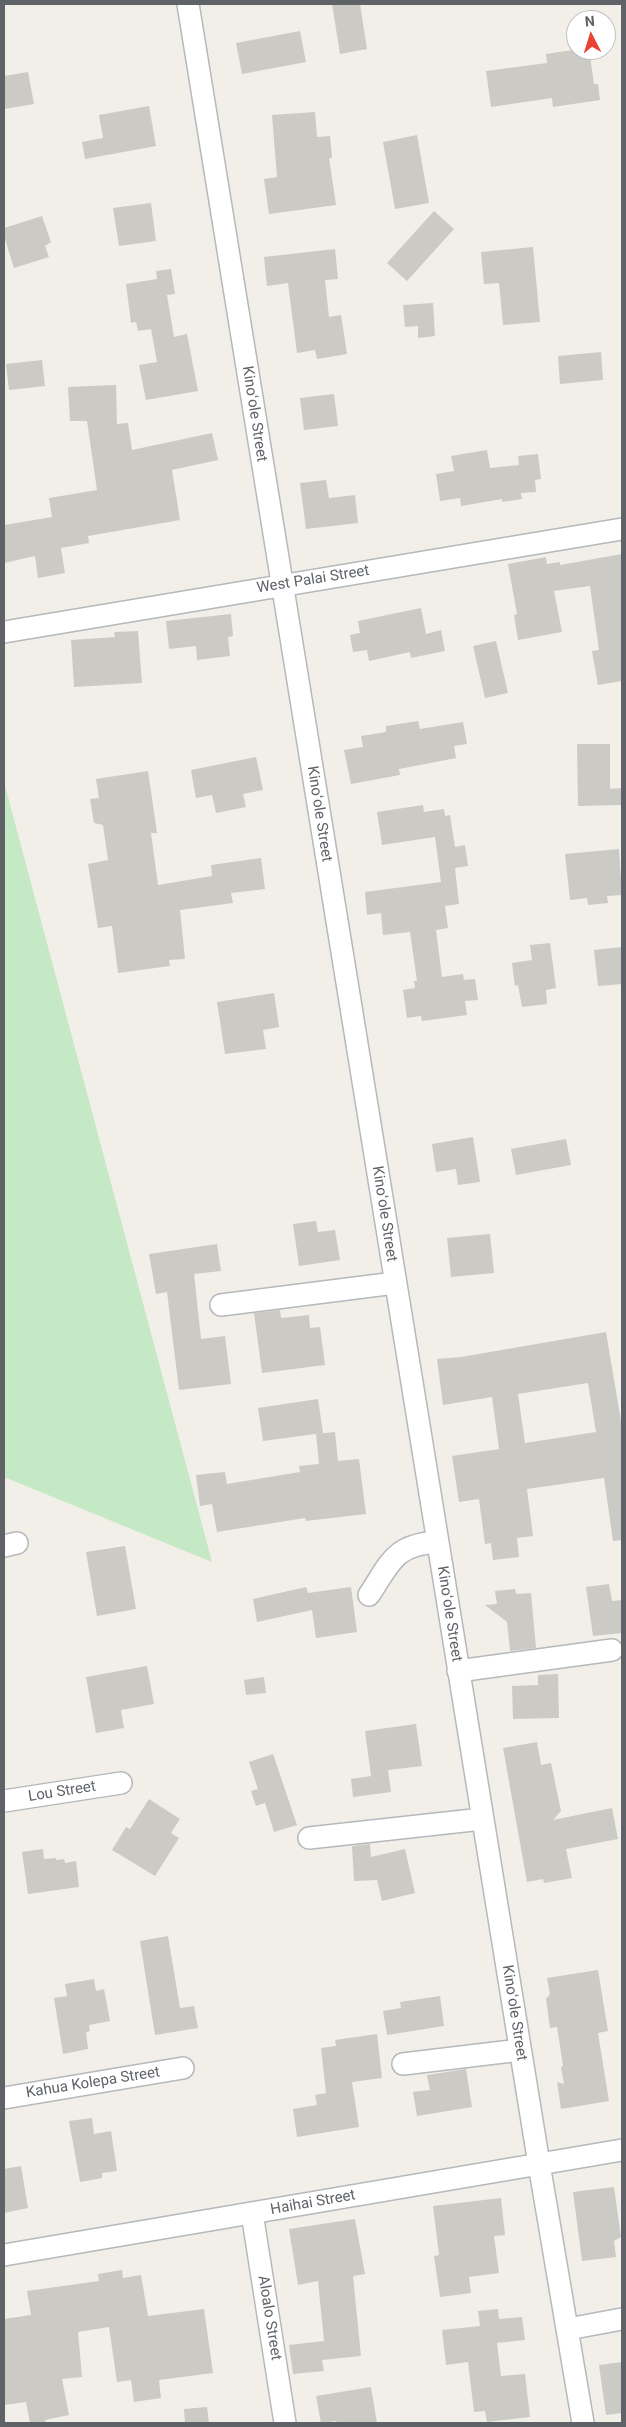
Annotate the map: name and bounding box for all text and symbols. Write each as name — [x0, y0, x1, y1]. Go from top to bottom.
north arrow — [566, 10, 616, 60]
text: N — [584, 13, 595, 29]
street label: Kinoʻole Street — [238, 365, 270, 463]
street label: West Palai Street — [255, 562, 371, 598]
street label: Kinoʻole Street — [303, 765, 335, 863]
street label: Kinoʻole Street — [368, 1165, 400, 1263]
street label: Kinoʻole Street — [433, 1565, 465, 1663]
street label: Lou Street — [27, 1778, 97, 1806]
street label: Kinoʻole Street — [498, 1964, 530, 2062]
street label: Kahua Kolepa Street — [25, 2064, 161, 2102]
street label: Haihai Street — [269, 2187, 357, 2219]
street label: Aloalo Street — [253, 2274, 285, 2362]

